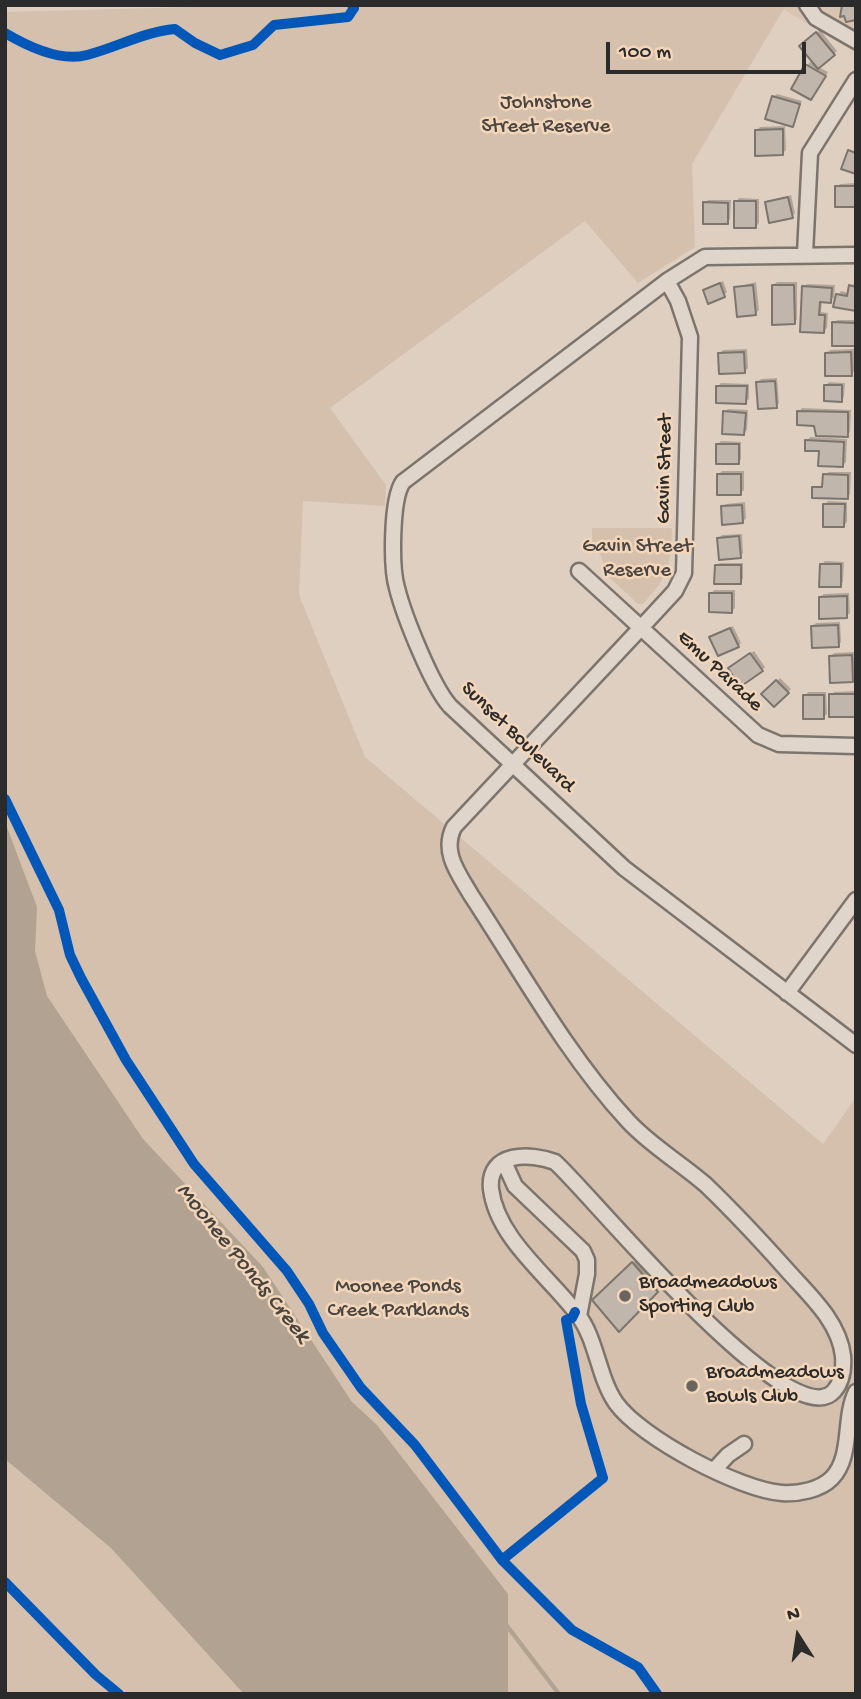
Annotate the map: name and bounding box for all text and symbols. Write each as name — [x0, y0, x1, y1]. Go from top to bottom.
scale bar — [609, 28, 808, 72]
text: 100 m — [619, 41, 671, 66]
park label: Johnstone Street Reserve — [482, 91, 610, 141]
street label: Gavin Street — [652, 414, 680, 524]
park label: Gavin Street Reserve — [582, 535, 692, 585]
street label: Emu Parade — [671, 626, 767, 718]
street label: Sunset Boulevard — [455, 677, 579, 799]
water label: Moonee Ponds Creek — [169, 1179, 315, 1349]
place label: Broadmeadows Sporting Club — [639, 1271, 777, 1321]
park label: Moonee Ponds Creek Parklands — [327, 1275, 469, 1325]
marker: Broadmeadows Sporting Club — [617, 1288, 633, 1304]
place label: Broadmeadows Bowls Club — [706, 1361, 844, 1411]
marker: Broadmeadows Bowls Club — [684, 1378, 700, 1394]
north arrow — [763, 1601, 833, 1671]
text: N — [785, 1602, 802, 1628]

